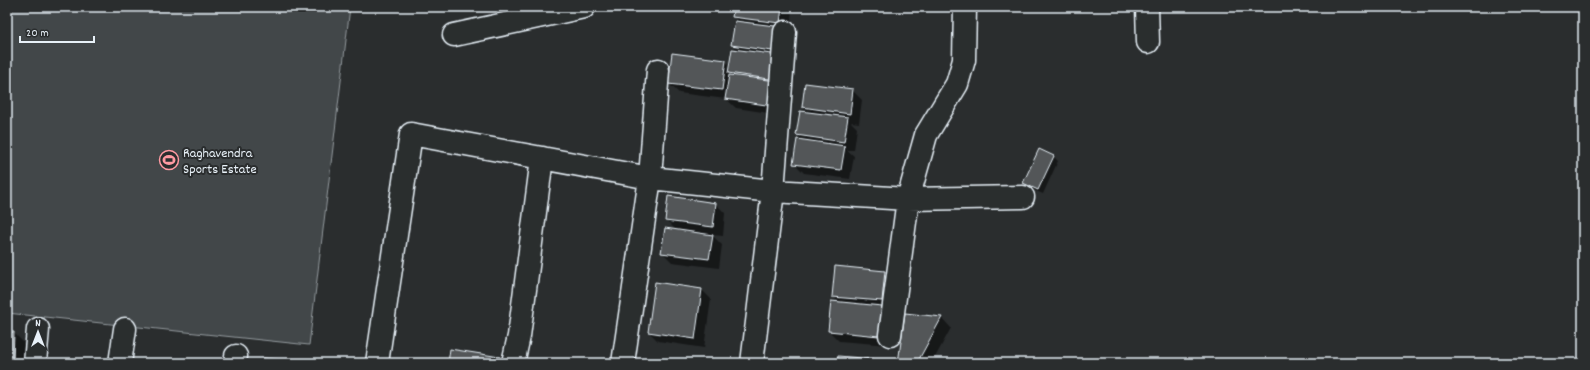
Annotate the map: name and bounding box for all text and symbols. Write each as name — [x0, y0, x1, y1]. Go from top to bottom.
scale bar — [20, 18, 94, 44]
text: 20 m — [26, 25, 49, 42]
place label: Raghavendra Sports Estate — [183, 144, 257, 180]
sports icon: Raghavendra Sports Estate — [158, 149, 180, 171]
north arrow — [18, 312, 58, 352]
text: N — [35, 316, 41, 332]

